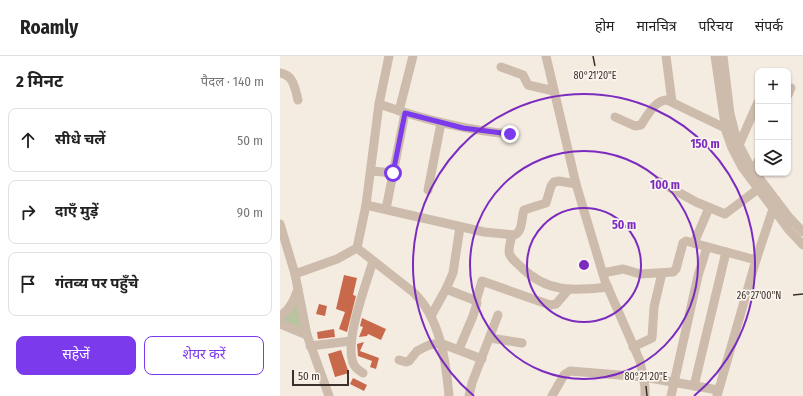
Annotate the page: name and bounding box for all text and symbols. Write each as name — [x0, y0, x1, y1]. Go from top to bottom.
text: Roamly — [20, 16, 78, 39]
text: होम — [595, 18, 614, 35]
text: मानचित्र — [636, 18, 677, 35]
text: परिचय — [699, 18, 733, 35]
text: संपर्क — [755, 18, 783, 35]
map controls — [755, 68, 791, 176]
button: + — [755, 68, 791, 104]
text: 80°21'20"E — [574, 70, 617, 82]
text: 2 मिनट — [16, 71, 63, 92]
text: पैदल · 140 m — [201, 74, 264, 89]
button: − — [755, 104, 791, 140]
route end — [501, 125, 519, 143]
icon: ahead — [17, 129, 39, 151]
text: सीधे चलें — [55, 130, 105, 148]
text: 50 m — [237, 133, 263, 148]
text: 150 m — [690, 137, 720, 151]
button: layers — [755, 140, 791, 176]
route start — [384, 164, 402, 182]
text: 100 m — [650, 178, 680, 192]
icon: right — [17, 201, 39, 223]
text: दाएँ मुड़ें — [55, 202, 98, 220]
text: 90 m — [237, 205, 263, 220]
text: 50 m — [612, 218, 636, 232]
centre of rings — [577, 258, 591, 272]
icon: arrive — [17, 273, 39, 295]
text: गंतव्य पर पहुँचे — [55, 274, 138, 292]
text: 26°27'00"N — [737, 290, 781, 302]
button: सहेजें — [16, 336, 136, 375]
button: शेयर करें — [144, 336, 264, 375]
scale bar — [292, 368, 349, 387]
text: 50 m — [298, 370, 320, 383]
text: 80°21'20"E — [625, 371, 668, 383]

